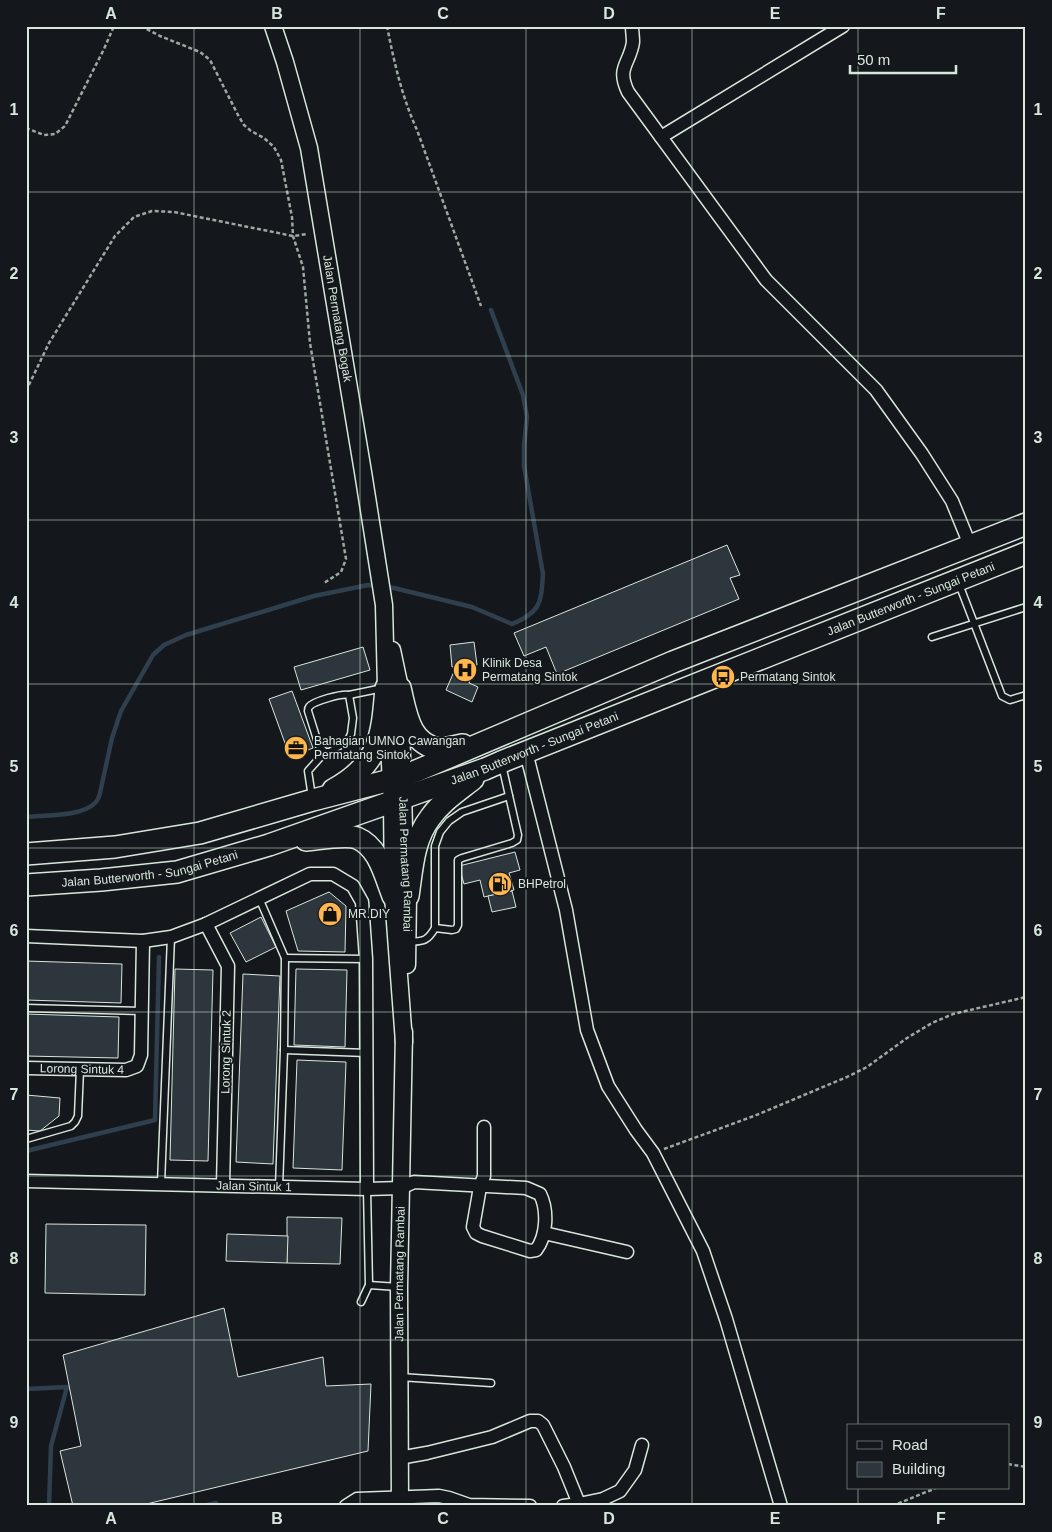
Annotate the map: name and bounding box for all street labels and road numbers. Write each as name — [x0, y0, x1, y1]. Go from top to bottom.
street label: Jalan Permatang Bogak — [320, 254, 355, 384]
street label: Jalan Butterworth - Sungai Petani — [825, 559, 997, 638]
street label: Jalan Butterworth - Sungai Petani — [449, 709, 620, 788]
street label: Jalan Permatang Rambai — [396, 796, 415, 932]
street label: Jalan Butterworth - Sungai Petani — [61, 848, 239, 890]
street label: Lorong Sintuk 2 — [218, 1010, 234, 1094]
street label: Lorong Sintuk 4 — [40, 1061, 125, 1077]
street label: Jalan Sintuk 1 — [216, 1178, 292, 1194]
street label: Jalan Permatang Rambai — [392, 1206, 408, 1342]

